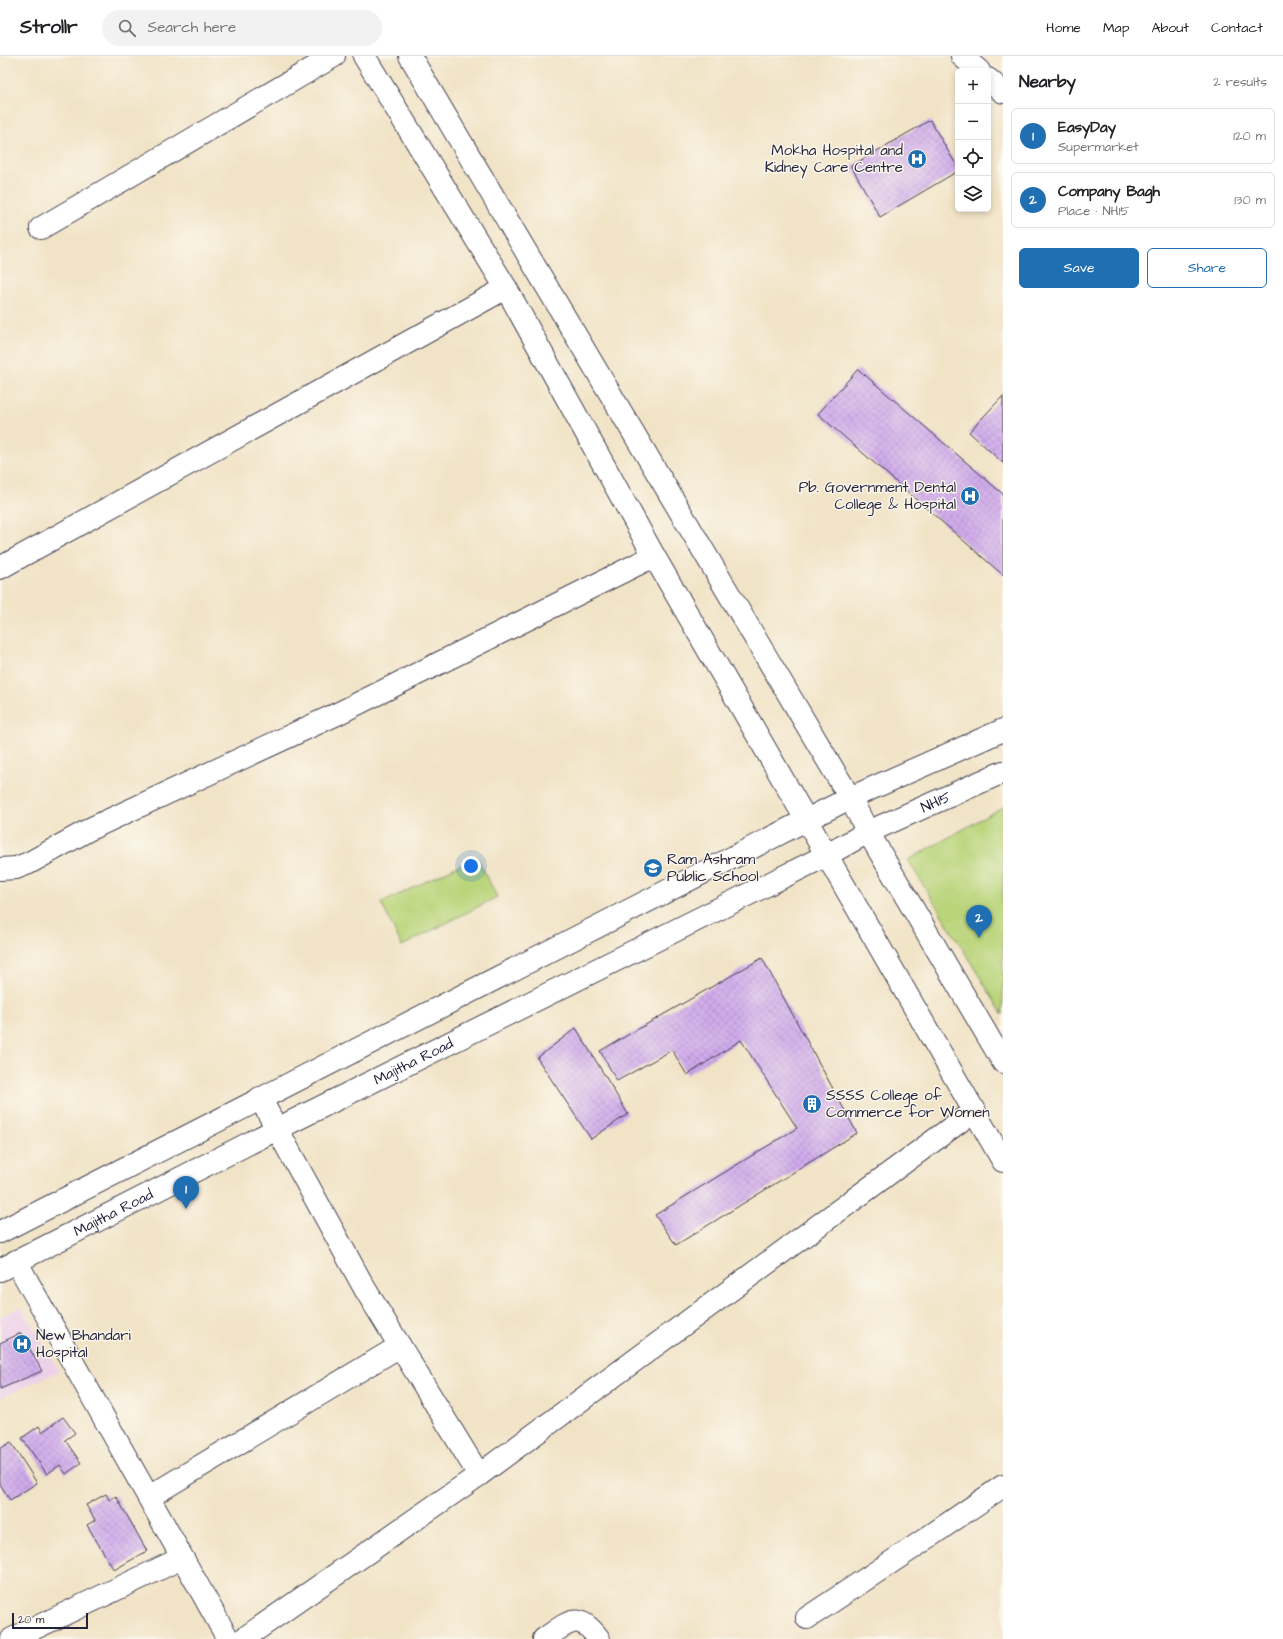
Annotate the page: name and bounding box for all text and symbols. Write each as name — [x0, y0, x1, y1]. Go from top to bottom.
search box — [102, 10, 382, 46]
text: Strollr — [20, 14, 78, 41]
icon: search — [116, 17, 138, 39]
text: Search here — [148, 17, 236, 38]
text: Home — [1046, 18, 1081, 38]
text: Map — [1103, 18, 1129, 38]
text: About — [1151, 18, 1189, 38]
text: Contact — [1211, 18, 1263, 38]
map controls — [955, 68, 991, 212]
button: + — [955, 68, 991, 104]
text: Nearby — [1019, 70, 1076, 94]
text: 2 results — [1213, 73, 1267, 91]
button: − — [955, 104, 991, 140]
text: EasyDay — [1058, 117, 1116, 138]
text: 1 — [1032, 127, 1034, 145]
text: 120 m — [1233, 127, 1266, 145]
text: Supermarket — [1058, 138, 1139, 156]
place label: Mokha Hospital and Kidney Care Centre — [765, 140, 903, 179]
button: locate — [955, 140, 991, 176]
hospital icon: Mokha Hospital and Kidney Care Centre — [906, 148, 928, 170]
button: layers — [955, 176, 991, 212]
text: Company Bagh — [1058, 181, 1160, 202]
text: 2 — [1029, 191, 1037, 209]
text: 130 m — [1234, 191, 1266, 209]
text: Place · NH15 — [1058, 202, 1129, 220]
button: Save — [1019, 248, 1139, 288]
button: Share — [1147, 248, 1267, 288]
place label: Pb. Government Dental College & Hospital — [799, 477, 956, 516]
hospital icon: Pb. Government Dental College & Hospital — [959, 485, 981, 507]
street label: NH15 — [917, 786, 955, 818]
place label: Ram Ashram Public School — [667, 849, 759, 887]
your location — [461, 856, 481, 876]
school or university icon: Ram Ashram Public School — [642, 857, 664, 879]
pin: 2 — [966, 905, 992, 938]
street label: Majitha Road — [370, 1033, 457, 1090]
place label: SSSS College of Commerce for Women — [826, 1085, 990, 1123]
building icon: SSSS College of Commerce for Women — [801, 1093, 823, 1115]
pin: 1 — [173, 1176, 199, 1209]
street label: Majitha Road — [70, 1184, 157, 1242]
place label: New Bhandari Hospital — [36, 1325, 131, 1363]
hospital icon: New Bhandari Hospital — [11, 1333, 33, 1355]
scale bar — [12, 1611, 88, 1630]
text: 20 m — [18, 1612, 44, 1627]

